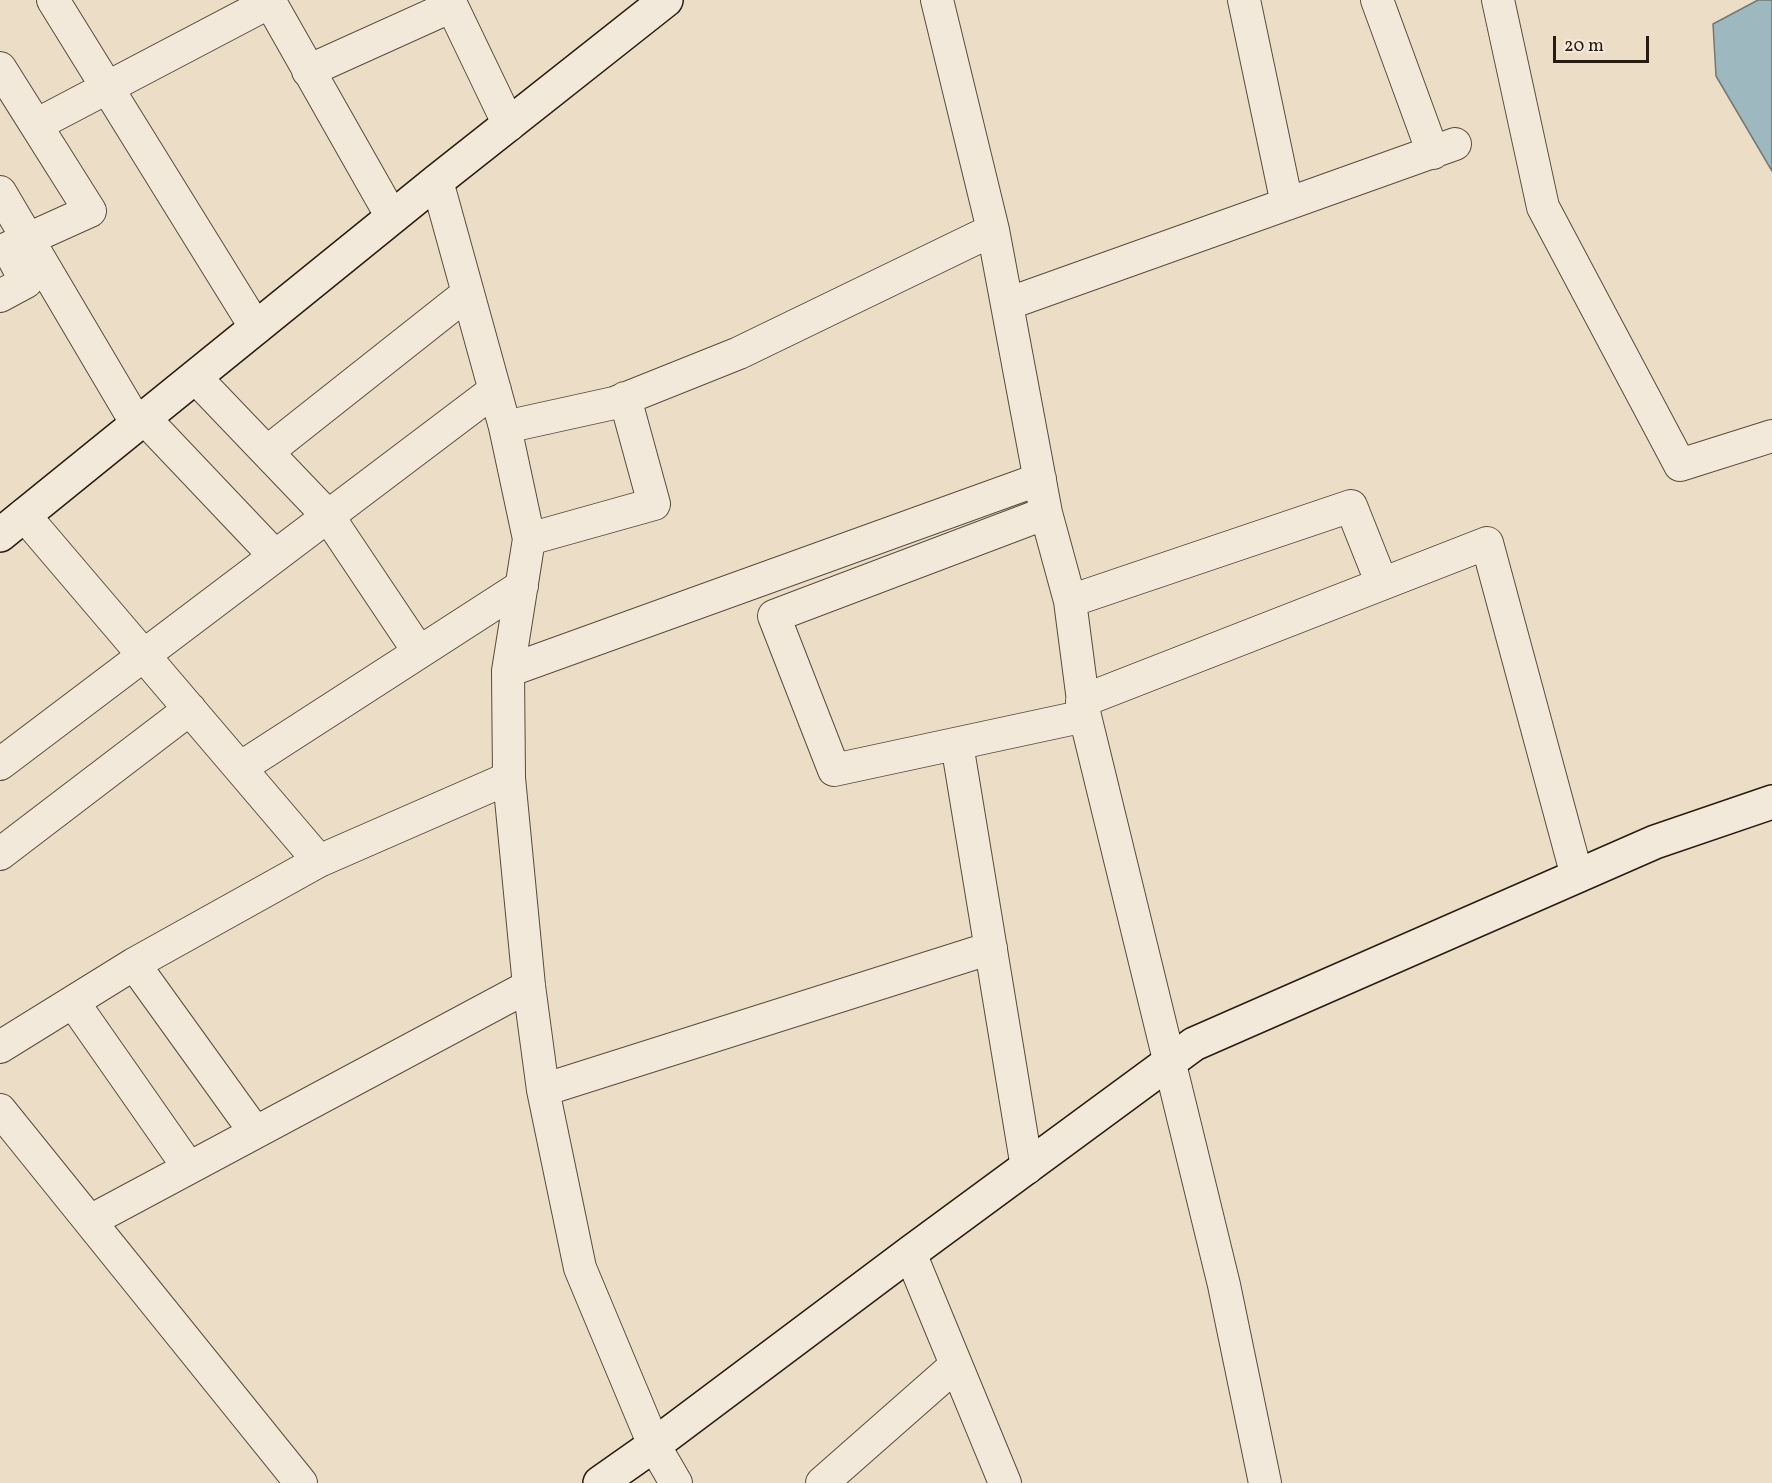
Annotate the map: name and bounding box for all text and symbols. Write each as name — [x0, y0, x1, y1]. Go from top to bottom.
scale bar — [1556, 24, 1652, 62]
text: 20 m — [1564, 34, 1604, 59]

